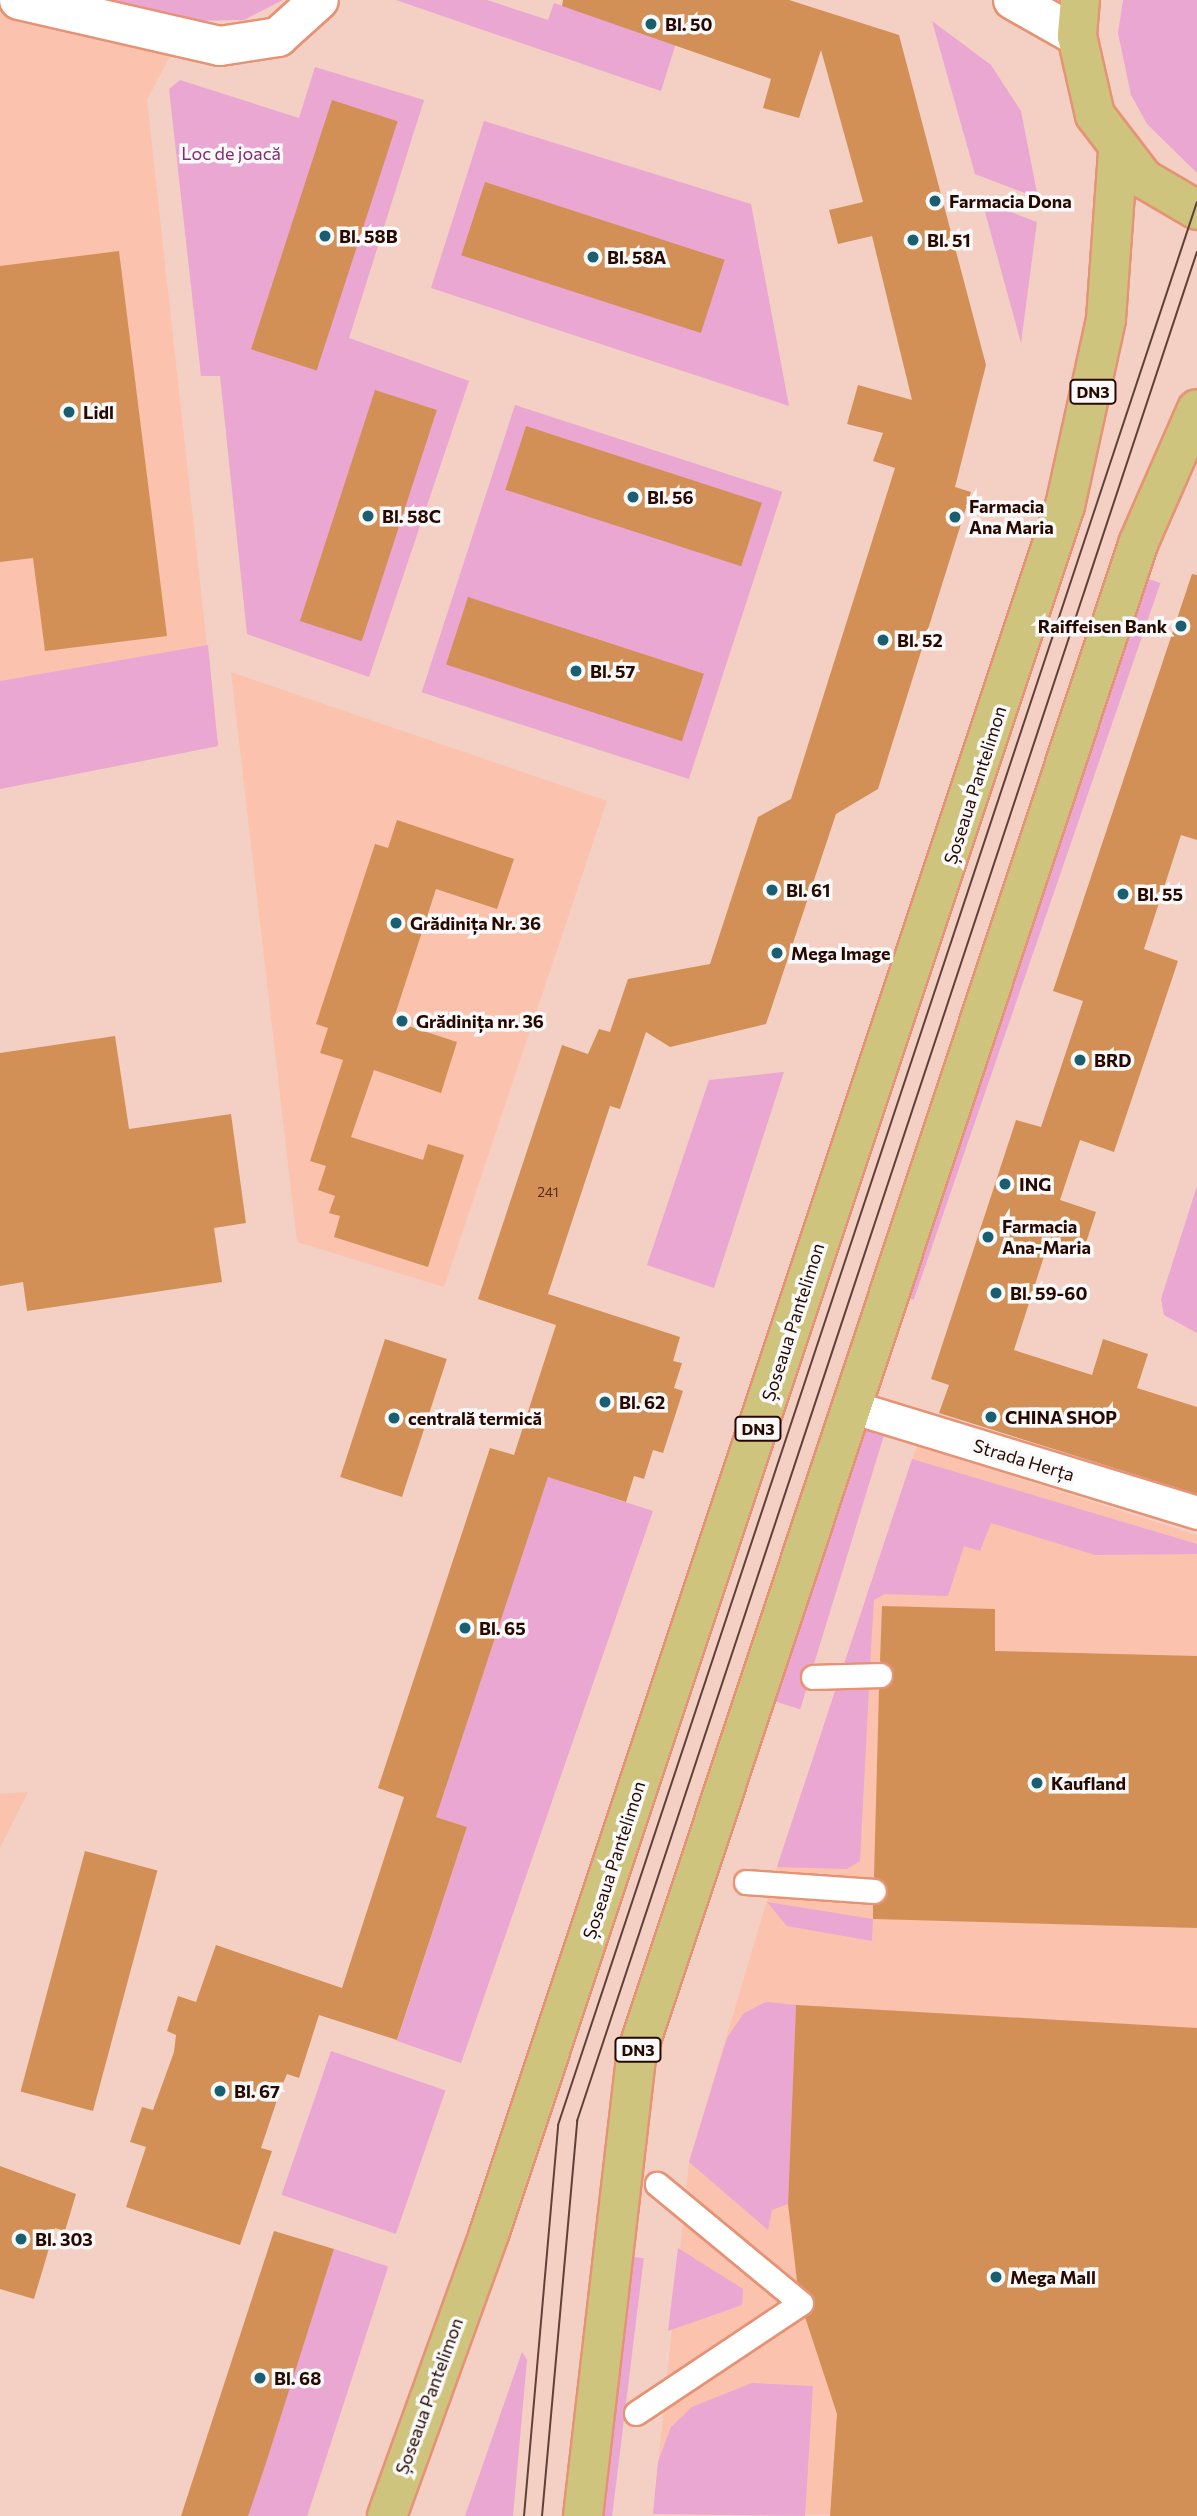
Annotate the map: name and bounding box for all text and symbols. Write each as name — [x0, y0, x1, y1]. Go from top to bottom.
place label: Bl. 50 — [665, 13, 712, 35]
marker: Bl. 50 — [643, 16, 659, 32]
park label: Loc de joacă — [181, 142, 281, 164]
place label: Farmacia Dona — [949, 190, 1072, 212]
marker: Farmacia Dona — [927, 193, 943, 209]
place label: Bl. 58B — [339, 225, 398, 247]
marker: Bl. 58B — [317, 228, 333, 244]
place label: Bl. 51 — [927, 229, 971, 251]
marker: Bl. 51 — [905, 232, 921, 248]
place label: Bl. 58A — [607, 246, 666, 268]
marker: Bl. 58A — [585, 249, 601, 265]
road number: DN3 — [1068, 380, 1118, 404]
place label: Lidl — [83, 401, 114, 423]
marker: Lidl — [61, 404, 77, 420]
place label: Bl. 56 — [647, 486, 694, 508]
marker: Bl. 56 — [625, 489, 641, 505]
place label: Farmacia Ana Maria — [969, 496, 1054, 538]
place label: Bl. 58C — [382, 505, 441, 527]
marker: Bl. 58C — [360, 508, 376, 524]
marker: Farmacia Ana Maria — [947, 509, 963, 525]
place label: Raiffeisen Bank — [1038, 615, 1167, 637]
marker: Raiffeisen Bank — [1173, 618, 1189, 634]
place label: Bl. 52 — [897, 629, 943, 651]
marker: Bl. 52 — [875, 632, 891, 648]
place label: Bl. 57 — [590, 660, 635, 682]
marker: Bl. 57 — [568, 663, 584, 679]
street label: Șoseaua Pantelimon — [939, 703, 1011, 867]
place label: Bl. 61 — [786, 879, 830, 901]
marker: Bl. 61 — [764, 882, 780, 898]
place label: Bl. 55 — [1137, 883, 1183, 905]
marker: Bl. 55 — [1115, 886, 1131, 902]
place label: Grădinița Nr. 36 — [410, 912, 541, 934]
marker: Grădinița Nr. 36 — [388, 915, 404, 931]
place label: Mega Image — [791, 942, 890, 964]
marker: Mega Image — [769, 945, 785, 961]
place label: Grădinița nr. 36 — [416, 1010, 544, 1032]
marker: Grădinița nr. 36 — [394, 1013, 410, 1029]
place label: BRD — [1094, 1049, 1132, 1071]
marker: BRD — [1072, 1052, 1088, 1068]
place label: ING — [1019, 1173, 1051, 1195]
marker: ING — [997, 1176, 1013, 1192]
house number: 241 — [537, 1184, 559, 1200]
place label: Farmacia Ana-Maria — [1002, 1216, 1091, 1258]
marker: Farmacia Ana-Maria — [980, 1229, 996, 1245]
street label: Șoseaua Pantelimon — [757, 1240, 829, 1404]
place label: Bl. 59-60 — [1010, 1282, 1087, 1304]
marker: Bl. 59-60 — [988, 1285, 1004, 1301]
place label: Bl. 62 — [619, 1391, 665, 1413]
marker: Bl. 62 — [597, 1394, 613, 1410]
place label: CHINA SHOP — [1005, 1406, 1117, 1428]
place label: centrală termică — [408, 1407, 542, 1429]
marker: CHINA SHOP — [983, 1409, 999, 1425]
marker: centrală termică — [386, 1410, 402, 1426]
road number: DN3 — [734, 1416, 782, 1442]
street label: Strada Herța — [971, 1434, 1077, 1486]
place label: Bl. 65 — [479, 1617, 526, 1639]
marker: Bl. 65 — [457, 1620, 473, 1636]
place label: Kaufland — [1051, 1772, 1126, 1794]
marker: Kaufland — [1029, 1775, 1045, 1791]
street label: Șoseaua Pantelimon — [578, 1778, 650, 1942]
road number: DN3 — [614, 2038, 662, 2062]
place label: Bl. 67 — [234, 2080, 280, 2102]
marker: Bl. 67 — [212, 2083, 228, 2099]
place label: Bl. 303 — [35, 2228, 93, 2250]
marker: Bl. 303 — [13, 2231, 29, 2247]
place label: Mega Mall — [1010, 2266, 1096, 2288]
marker: Mega Mall — [988, 2269, 1004, 2285]
street label: Șoseaua Pantelimon — [391, 2315, 467, 2477]
place label: Bl. 68 — [274, 2367, 321, 2389]
marker: Bl. 68 — [252, 2370, 268, 2386]

